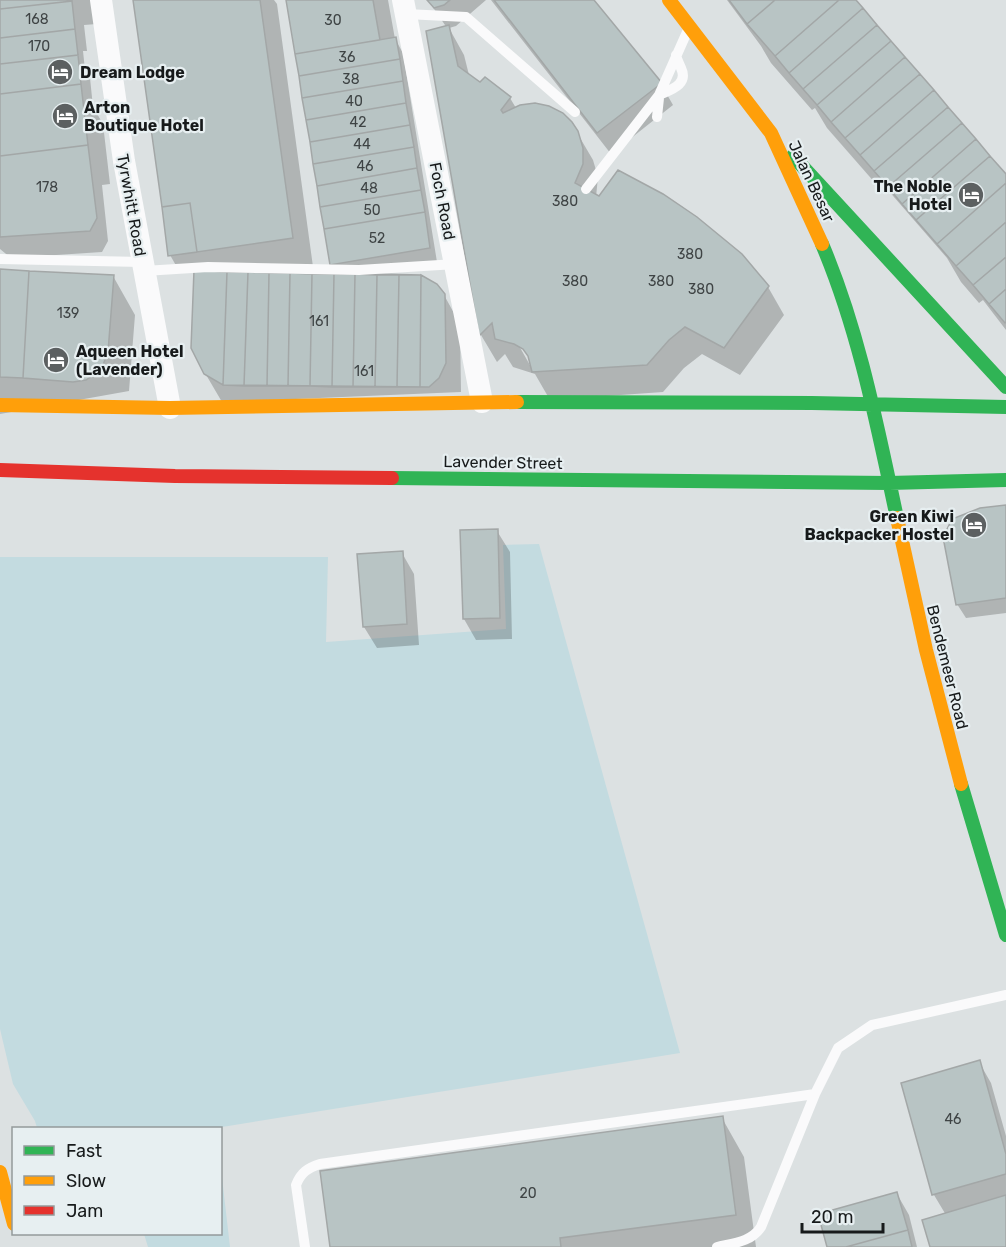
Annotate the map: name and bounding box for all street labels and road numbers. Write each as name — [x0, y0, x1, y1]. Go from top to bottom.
street label: Jalan Besar — [784, 137, 839, 225]
street label: Tyrwhitt Road — [113, 152, 150, 258]
street label: Foch Road — [426, 161, 459, 242]
street label: Lavender Street — [443, 452, 563, 473]
street label: Bendemeer Road — [923, 603, 972, 731]

